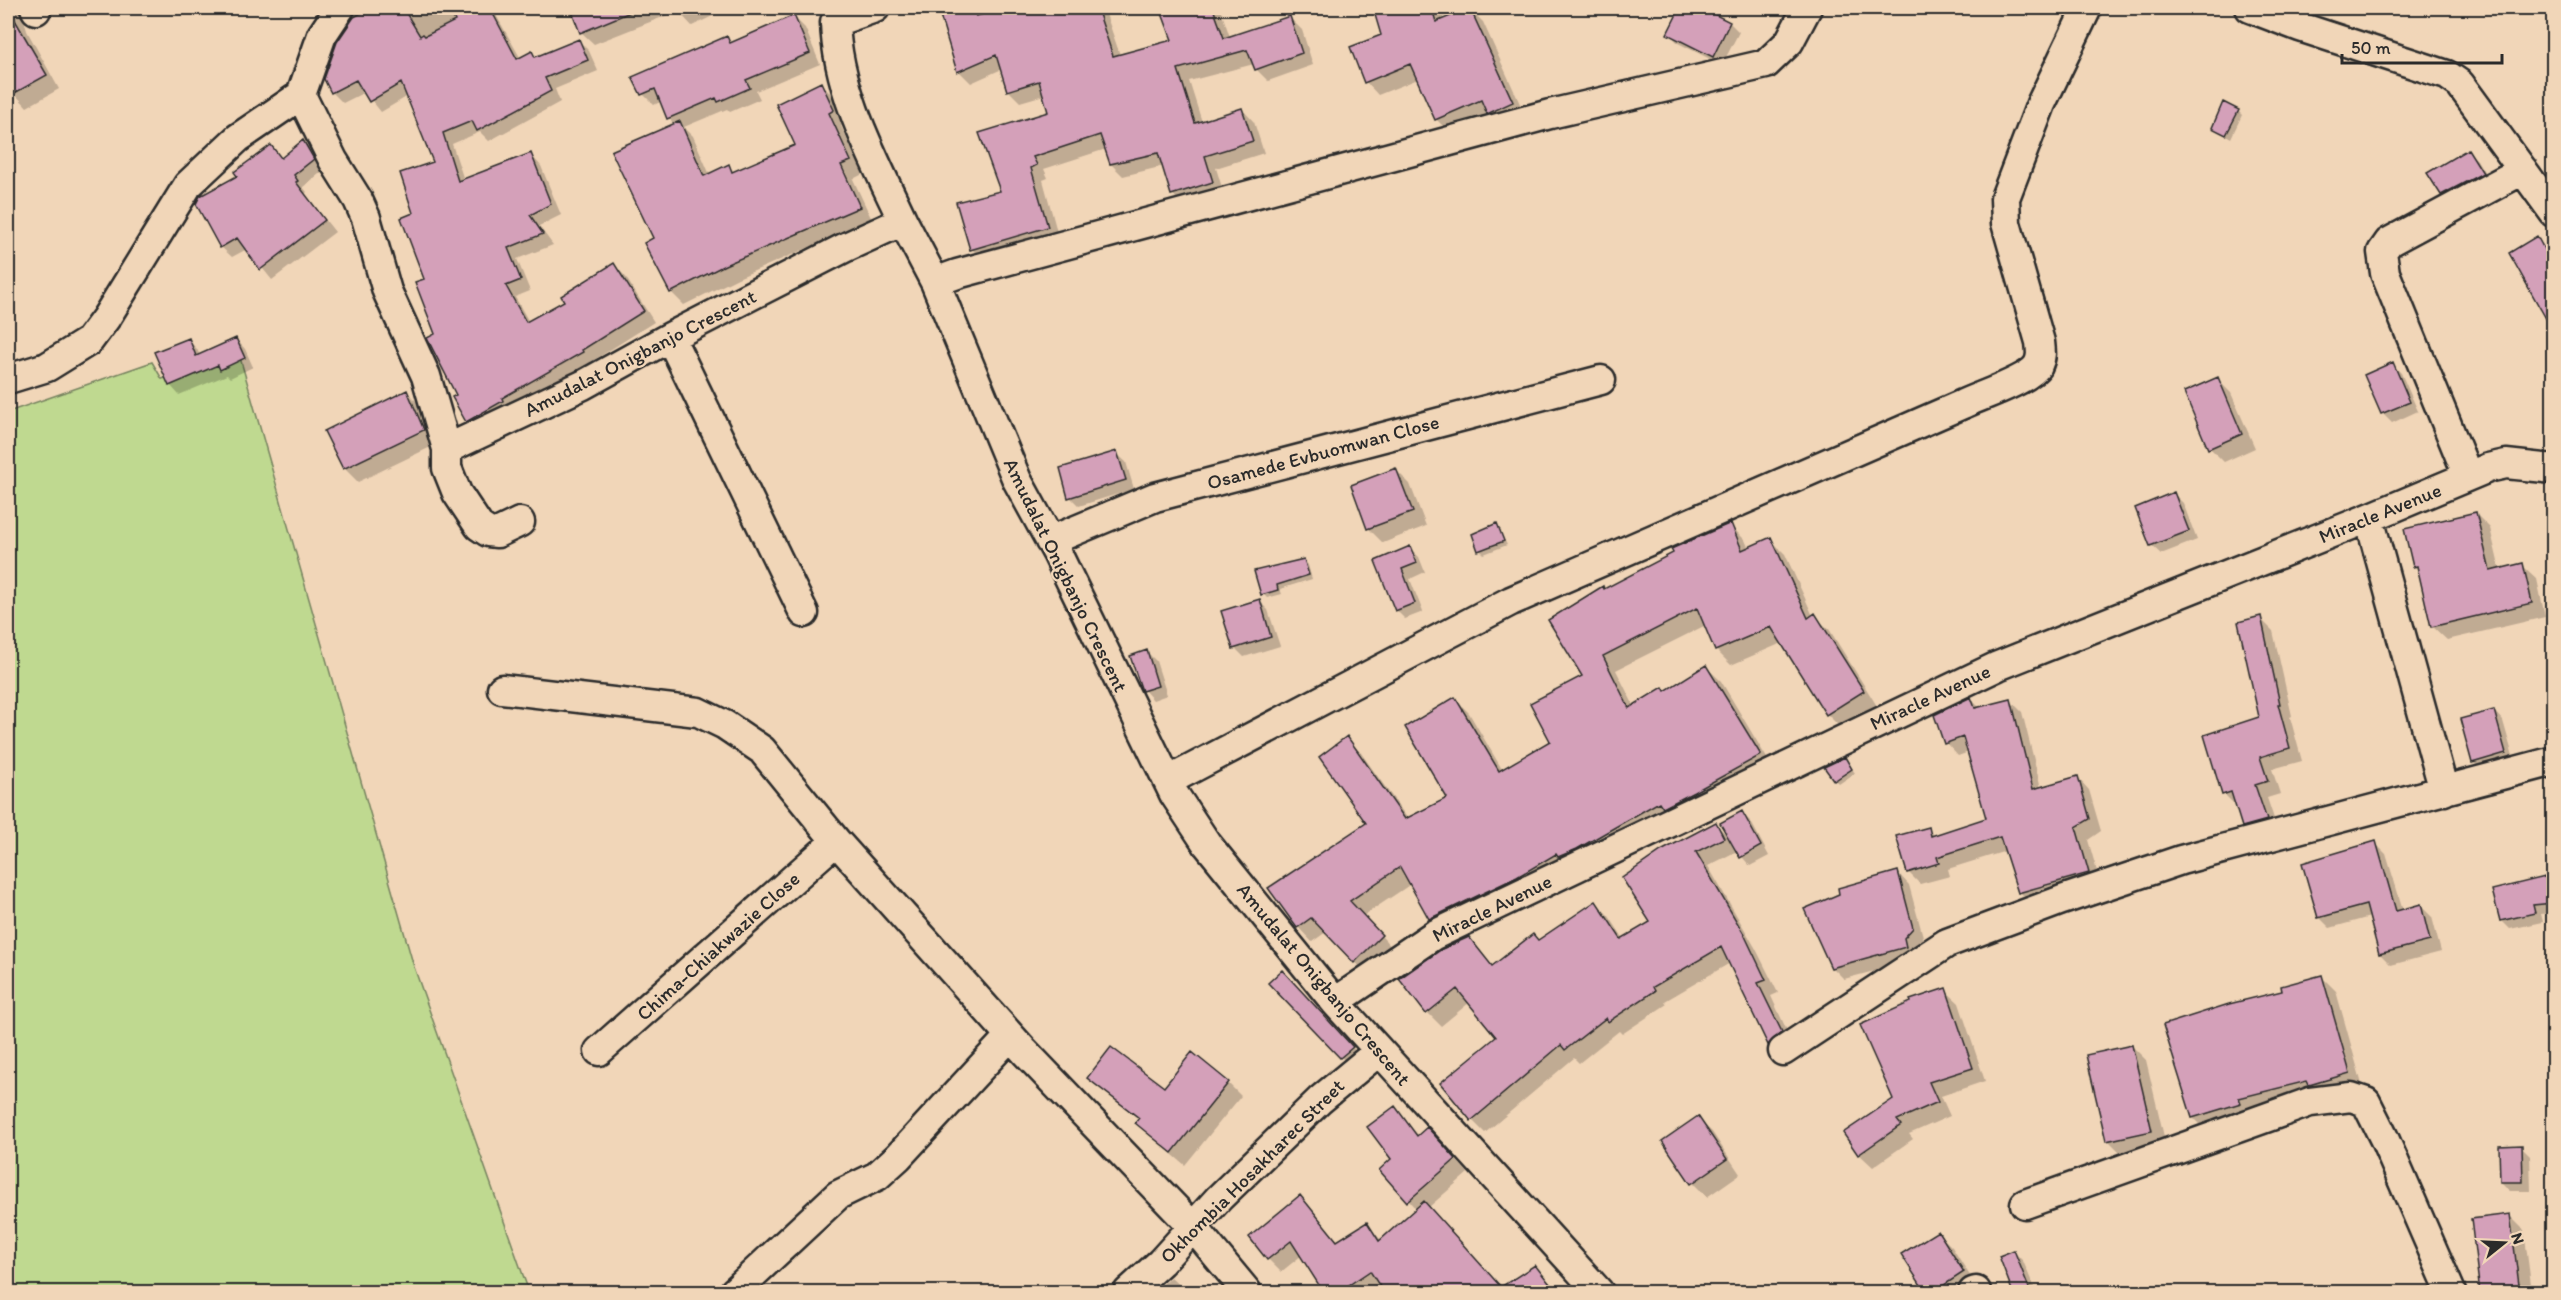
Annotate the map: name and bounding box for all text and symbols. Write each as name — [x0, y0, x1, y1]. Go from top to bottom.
scale bar — [2342, 27, 2502, 65]
text: 50 m — [2351, 37, 2391, 59]
street label: Amudalat Onigbanjo Crescent — [520, 284, 760, 422]
street label: Osamede Evbuomwan Close — [1204, 409, 1442, 495]
street label: Amudalat Onigbanjo Crescent — [999, 454, 1133, 696]
street label: Miracle Avenue — [2315, 478, 2445, 548]
street label: Miracle Avenue — [1866, 659, 1994, 735]
street label: Chima-Chiakwazie Close — [632, 866, 804, 1026]
street label: Miracle Avenue — [1428, 869, 1556, 947]
street label: Amudalat Onigbanjo Crescent — [1232, 878, 1416, 1091]
street label: Okhombia Hosakharec Street — [1155, 1074, 1349, 1268]
north arrow — [2474, 1213, 2534, 1273]
text: N — [2507, 1230, 2528, 1247]

